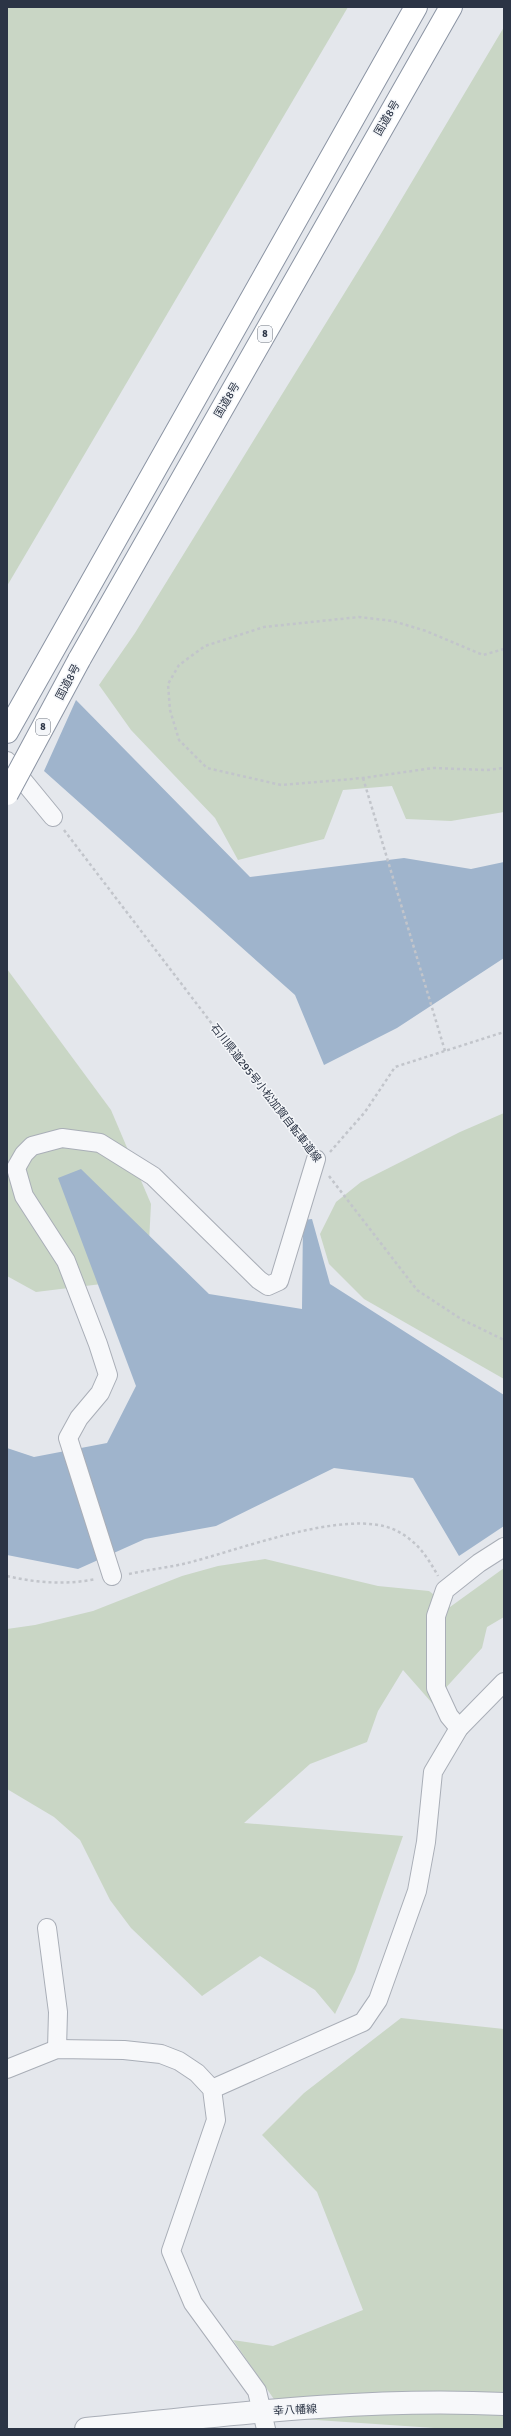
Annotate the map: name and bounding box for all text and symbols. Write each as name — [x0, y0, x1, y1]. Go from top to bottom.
street label: 国道8号 — [372, 98, 402, 138]
road number: 8 — [258, 326, 272, 342]
street label: 国道8号 — [212, 380, 242, 420]
street label: 国道8号 — [53, 662, 83, 702]
road number: 8 — [36, 719, 50, 735]
street label: 石川県道295号小松加賀自転車道線 — [208, 1021, 324, 1165]
street label: 幸八幡線 — [273, 2402, 317, 2418]

